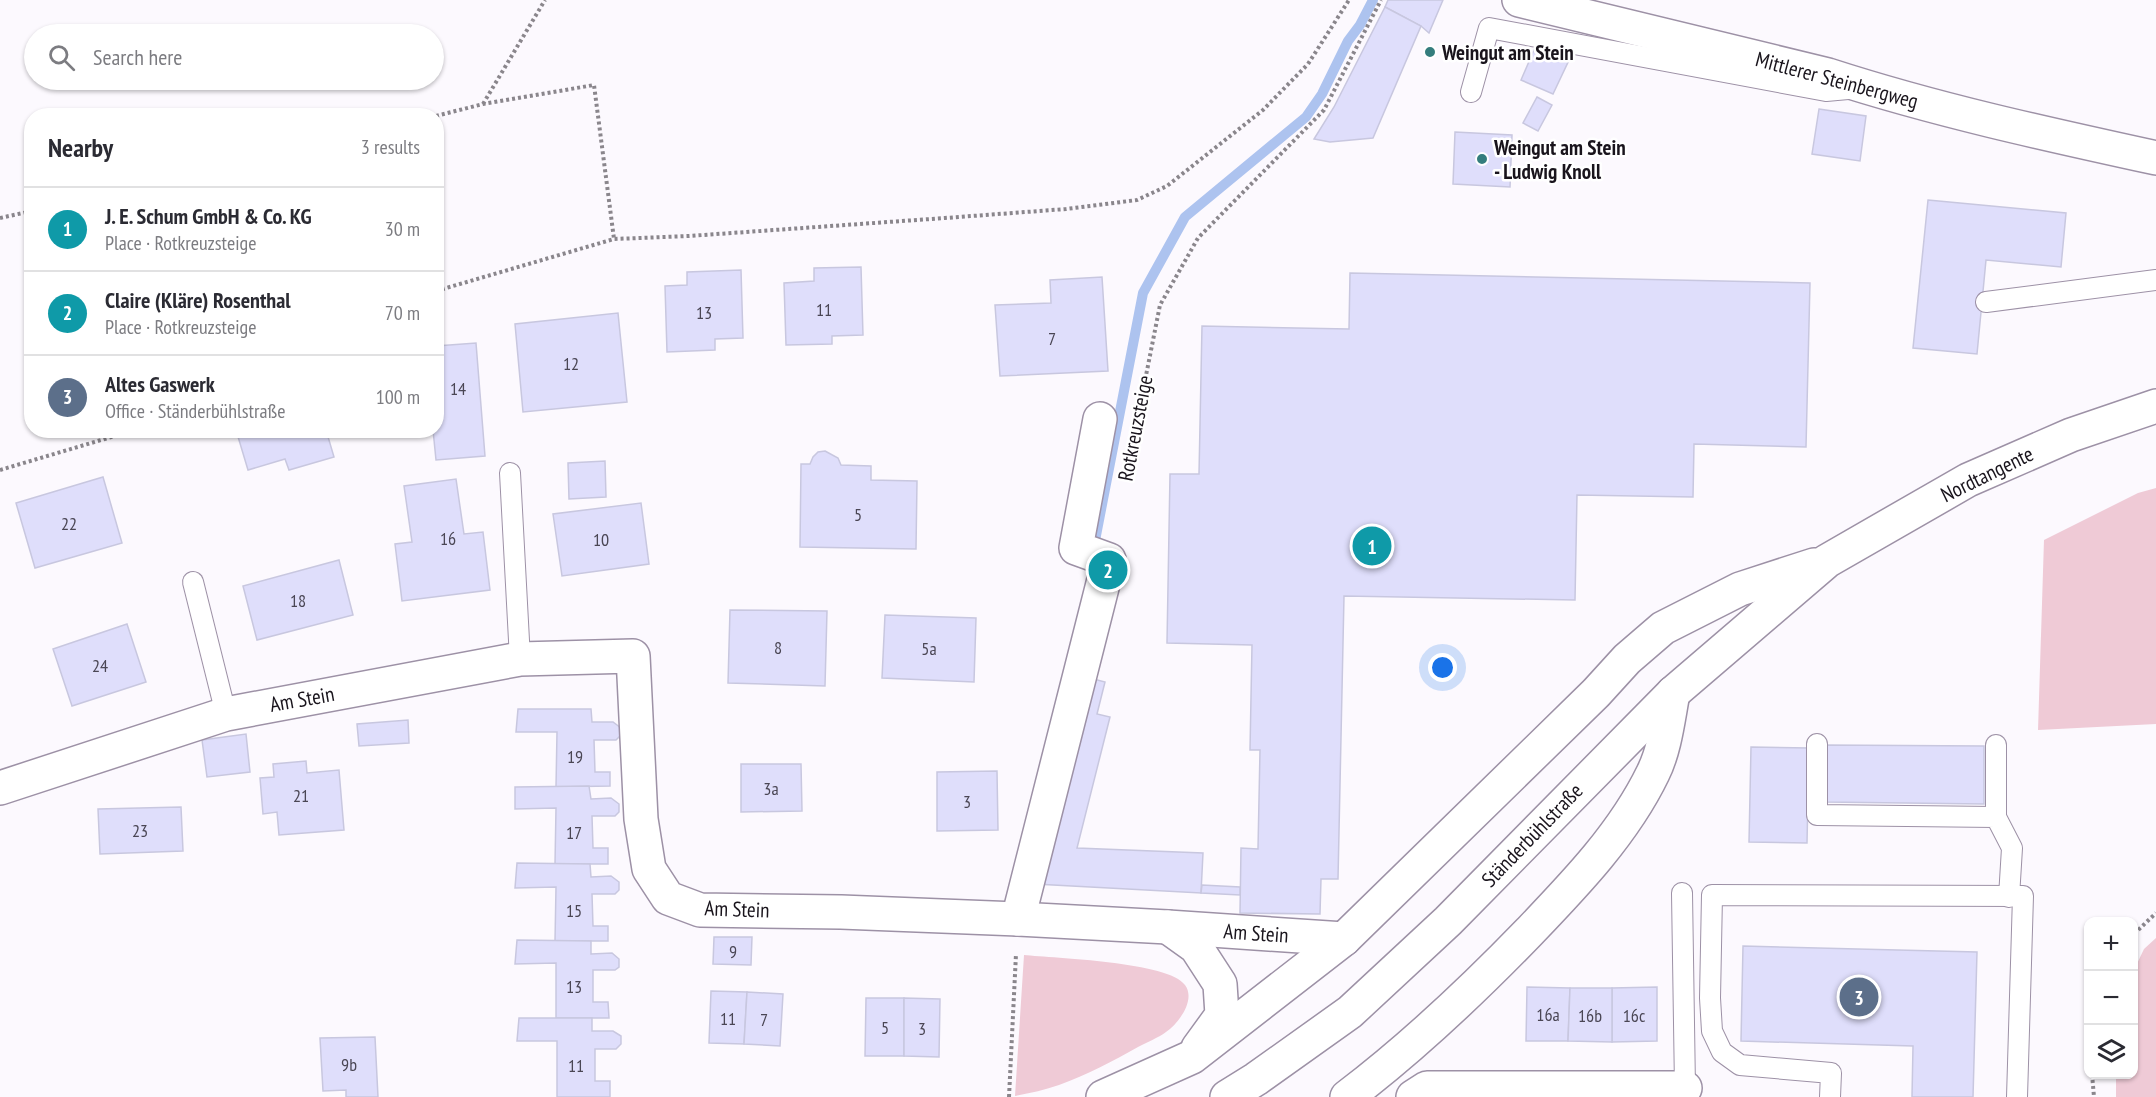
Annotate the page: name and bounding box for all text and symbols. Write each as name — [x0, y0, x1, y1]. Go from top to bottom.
search box — [24, 24, 444, 90]
place label: Weingut am Stein — [1441, 39, 1574, 66]
icon: search — [45, 41, 78, 74]
text: Search here — [93, 43, 182, 71]
marker: Weingut am Stein — [1423, 45, 1437, 59]
street label: Mittlerer Steinbergweg — [1753, 45, 1921, 115]
text: Nearby — [48, 131, 113, 164]
text: 3 results — [361, 134, 420, 160]
place label: Weingut am Stein - Ludwig Knoll — [1493, 134, 1626, 185]
marker: Weingut am Stein - Ludwig Knoll — [1475, 152, 1489, 166]
text: J. E. Schum GmbH & Co. KG — [105, 202, 312, 230]
text: 1 — [63, 216, 72, 242]
text: 30 m — [385, 216, 420, 242]
text: Place · Rotkreuzsteige — [105, 230, 256, 256]
text: Claire (Kläre) Rosenthal — [105, 286, 291, 314]
house number: 11 — [816, 298, 832, 321]
text: 2 — [63, 300, 72, 326]
text: 70 m — [385, 300, 420, 326]
house number: 13 — [696, 301, 712, 324]
text: Place · Rotkreuzsteige — [105, 314, 256, 340]
house number: 7 — [1048, 327, 1056, 350]
house number: 12 — [563, 352, 579, 375]
text: Altes Gaswerk — [105, 370, 215, 398]
street label: Rotkreuzsteige — [1112, 373, 1158, 483]
house number: 14 — [450, 377, 466, 400]
text: 3 — [63, 384, 72, 410]
text: 100 m — [376, 384, 420, 410]
text: Office · Ständerbühlstraße — [105, 398, 285, 424]
street label: Nordtangente — [1936, 440, 2038, 508]
house number: 5 — [854, 503, 862, 526]
house number: 22 — [61, 512, 77, 535]
pin: 1 — [1352, 524, 1392, 568]
house number: 16 — [440, 527, 456, 550]
house number: 10 — [593, 528, 609, 551]
pin: 2 — [1088, 548, 1128, 592]
house number: 18 — [290, 589, 306, 612]
house number: 8 — [774, 636, 782, 659]
house number: 5a — [921, 637, 937, 660]
your location — [1428, 653, 1457, 682]
house number: 24 — [92, 654, 108, 677]
street label: Am Stein — [268, 680, 336, 718]
house number: 19 — [567, 745, 583, 768]
house number: 3a — [763, 777, 779, 800]
street label: Ständerbühlstraße — [1476, 777, 1588, 893]
house number: 21 — [293, 784, 309, 807]
house number: 3 — [963, 790, 971, 813]
house number: 23 — [132, 819, 148, 842]
house number: 17 — [566, 821, 582, 844]
street label: Am Stein — [704, 894, 770, 924]
house number: 15 — [566, 899, 582, 922]
street label: Am Stein — [1223, 917, 1289, 949]
map controls — [2084, 917, 2138, 1079]
button: + — [2084, 917, 2138, 971]
house number: 9 — [729, 940, 737, 963]
button: − — [2084, 971, 2138, 1025]
pin: 3 — [1840, 974, 1878, 1020]
house number: 13 — [566, 975, 582, 998]
house number: 16a — [1536, 1003, 1560, 1026]
house number: 16b — [1578, 1004, 1602, 1027]
house number: 16c — [1623, 1004, 1646, 1027]
house number: 11 — [720, 1007, 736, 1030]
house number: 7 — [760, 1008, 768, 1031]
house number: 5 — [881, 1016, 889, 1039]
house number: 3 — [918, 1017, 926, 1040]
button: layers — [2084, 1025, 2138, 1079]
house number: 9b — [341, 1053, 357, 1076]
house number: 11 — [568, 1054, 584, 1077]

